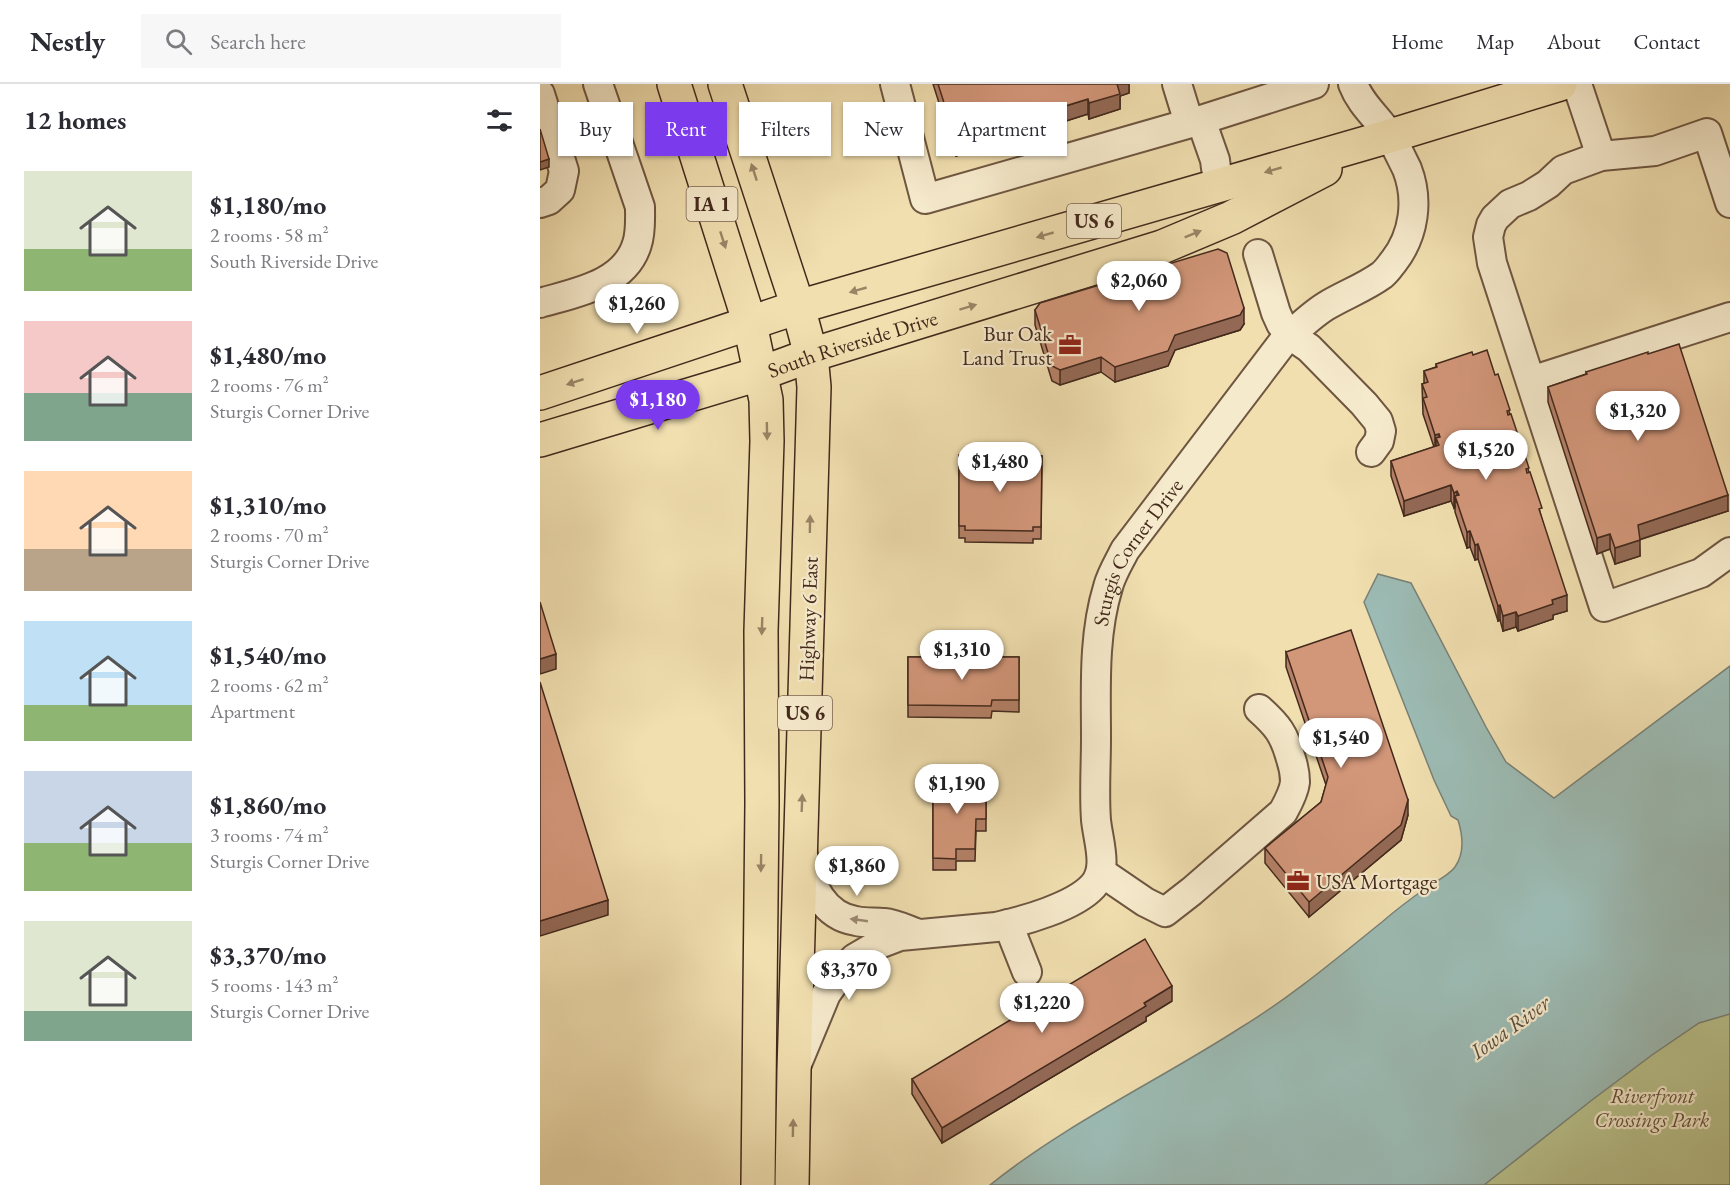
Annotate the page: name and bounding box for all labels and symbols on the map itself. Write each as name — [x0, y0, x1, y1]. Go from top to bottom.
one-way arrow — [748, 163, 758, 181]
one-way arrow — [1264, 165, 1282, 175]
road number: IA 1 — [686, 187, 738, 221]
road number: US 6 — [1067, 204, 1121, 238]
one-way arrow — [1184, 229, 1202, 238]
one-way arrow — [719, 231, 728, 249]
one-way arrow — [1036, 231, 1054, 241]
pin: $2,060 — [1090, 261, 1188, 312]
pin: $1,260 — [588, 284, 686, 335]
one-way arrow — [849, 286, 867, 295]
one-way arrow — [959, 301, 977, 311]
street label: South Riverside Drive — [764, 303, 940, 383]
place label: Bur Oak Land Trust — [962, 320, 1053, 371]
office icon: Bur Oak Land Trust — [1057, 332, 1083, 358]
one-way arrow — [566, 378, 584, 387]
pin: $1,180 — [609, 380, 707, 431]
pin: $1,320 — [1589, 391, 1687, 442]
one-way arrow — [762, 421, 772, 440]
pin: $1,520 — [1437, 430, 1535, 481]
pin: $1,480 — [951, 442, 1049, 493]
street label: Sturgis Corner Drive — [1086, 472, 1188, 628]
one-way arrow — [806, 515, 815, 534]
street label: Highway 6 East — [792, 556, 824, 682]
one-way arrow — [757, 616, 766, 635]
pin: $1,310 — [913, 630, 1011, 681]
road number: US 6 — [778, 696, 832, 730]
pin: $1,540 — [1292, 718, 1390, 769]
pin: $1,190 — [908, 764, 1006, 815]
one-way arrow — [797, 793, 807, 812]
pin: $1,860 — [808, 846, 906, 897]
one-way arrow — [757, 853, 766, 872]
office icon: USA Mortgage — [1285, 868, 1311, 894]
place label: USA Mortgage — [1316, 868, 1437, 895]
one-way arrow — [849, 916, 868, 925]
pin: $3,370 — [800, 950, 898, 1001]
pin: $1,220 — [993, 983, 1091, 1034]
water label: Iowa River — [1464, 987, 1557, 1066]
park label: Riverfront Crossings Park — [1595, 1082, 1710, 1133]
one-way arrow — [788, 1119, 798, 1138]

